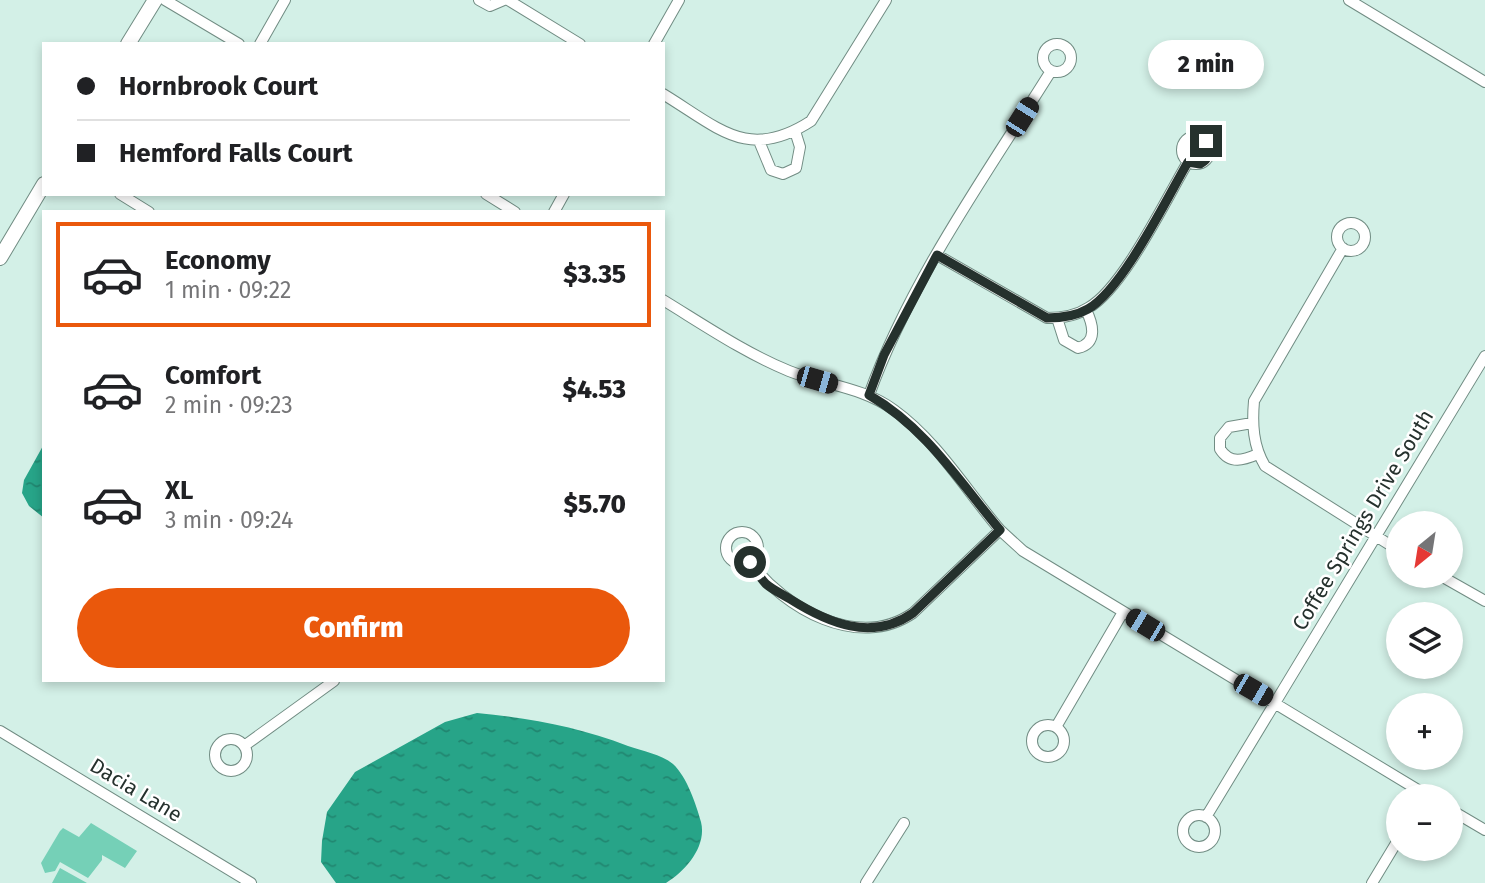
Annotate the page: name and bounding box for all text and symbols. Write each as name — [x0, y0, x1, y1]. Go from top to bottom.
callout: 2 min — [1148, 40, 1264, 88]
text: 2 min — [1178, 50, 1234, 78]
text: Hornbrook Court — [119, 71, 318, 102]
car — [1002, 94, 1043, 140]
route end — [1190, 125, 1222, 157]
text: Hemford Falls Court — [119, 138, 352, 169]
icon: car — [81, 243, 144, 306]
text: Economy — [165, 245, 271, 276]
text: $3.35 — [563, 259, 626, 290]
text: 1 min · 09:22 — [165, 276, 291, 304]
icon: car — [81, 358, 144, 421]
text: Comfort — [165, 360, 261, 391]
car — [794, 364, 841, 396]
text: $4.53 — [562, 374, 626, 405]
text: 2 min · 09:23 — [165, 391, 293, 419]
street label: Coffee Springs Drive South — [1287, 405, 1439, 635]
icon: car — [81, 473, 144, 536]
text: XL — [165, 475, 193, 506]
text: $5.70 — [564, 489, 626, 520]
text: 3 min · 09:24 — [165, 506, 293, 534]
north arrow — [1386, 511, 1463, 588]
map controls — [1386, 511, 1463, 861]
route start — [734, 546, 766, 578]
button: Confirm — [77, 588, 630, 668]
button: layers — [1386, 602, 1463, 679]
car — [1122, 605, 1169, 645]
car — [1230, 670, 1277, 710]
button: + — [1386, 693, 1463, 770]
street label: Dacia Lane — [85, 752, 187, 828]
button: − — [1386, 784, 1463, 861]

